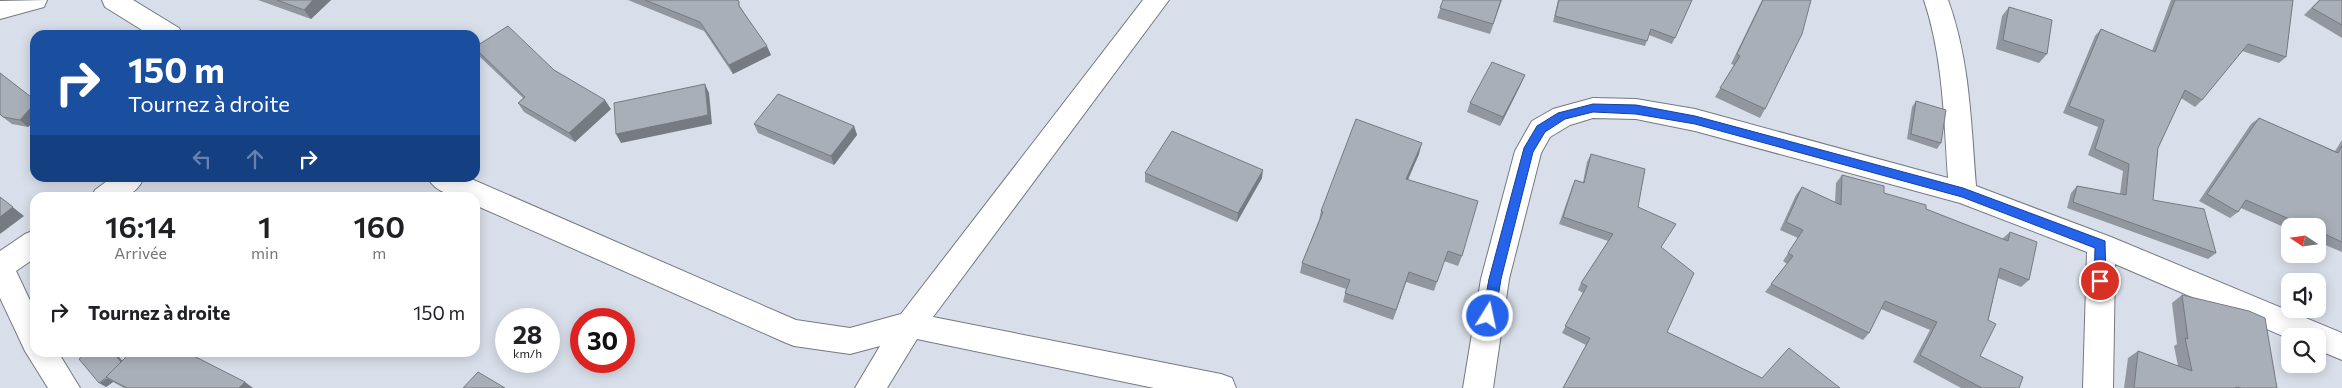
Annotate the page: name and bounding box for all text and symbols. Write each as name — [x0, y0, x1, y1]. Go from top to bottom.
text: 150 m — [128, 47, 225, 90]
icon: right — [45, 50, 110, 115]
text: Tournez à droite — [128, 90, 290, 117]
icon: left — [188, 145, 216, 173]
icon: ahead — [241, 145, 269, 173]
icon: right — [294, 145, 322, 173]
text: 16:14 — [105, 207, 176, 244]
text: 1 — [258, 207, 271, 244]
text: 160 — [353, 207, 405, 244]
north arrow — [2281, 218, 2326, 262]
map controls — [2281, 218, 2326, 373]
text: Arrivée — [114, 243, 167, 262]
text: min — [251, 243, 278, 262]
text: m — [372, 243, 386, 262]
pin — [2079, 260, 2121, 302]
icon: arrive — [2086, 267, 2114, 295]
button: sound — [2281, 273, 2326, 318]
position arrow — [1461, 289, 1513, 341]
icon: right — [45, 298, 73, 326]
text: Tournez à droite — [88, 301, 230, 324]
text: 150 m — [413, 301, 465, 324]
speed limit sign: 30 — [570, 308, 635, 373]
text: 28 — [513, 319, 542, 349]
button: search — [2281, 328, 2326, 373]
text: km/h — [513, 346, 542, 360]

